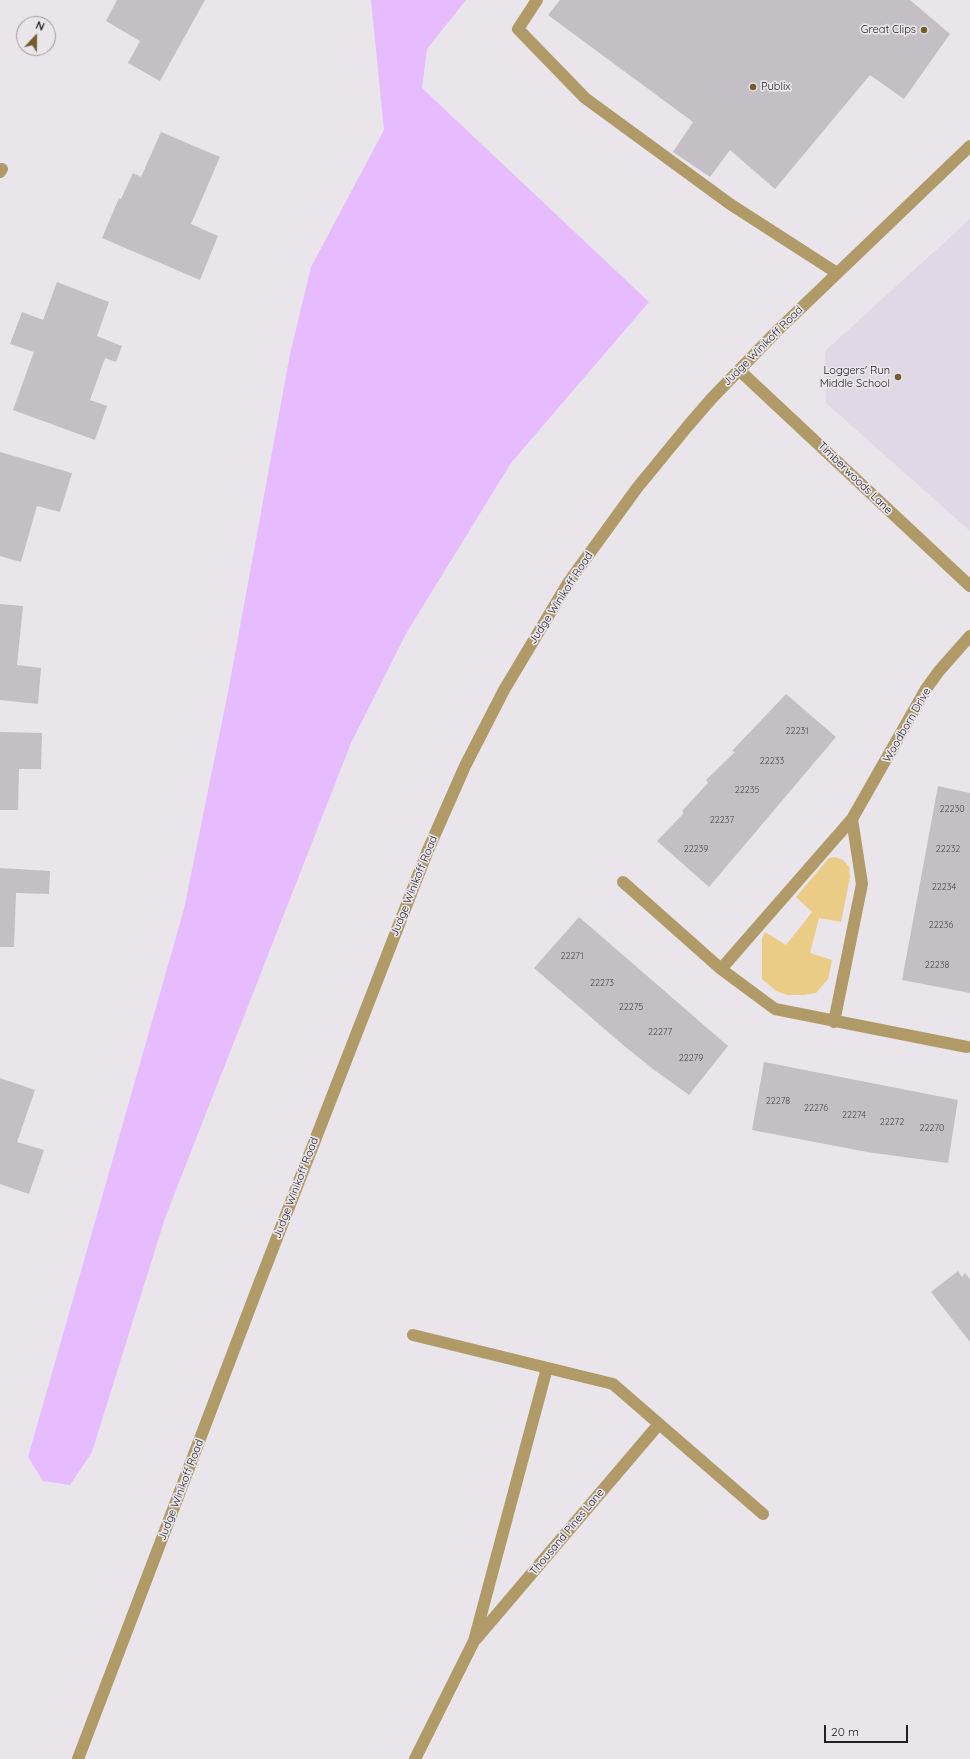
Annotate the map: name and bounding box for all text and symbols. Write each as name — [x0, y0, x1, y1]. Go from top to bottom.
north arrow — [16, 16, 56, 56]
text: N — [34, 18, 46, 34]
place label: Great Clips — [861, 23, 916, 37]
marker: Great Clips — [919, 25, 929, 35]
place label: Publix — [761, 80, 791, 94]
marker: Publix — [748, 82, 758, 92]
street label: Judge Winikoff Road — [720, 303, 806, 389]
place label: Loggers' Run Middle School — [820, 364, 890, 390]
marker: Loggers' Run Middle School — [893, 372, 903, 382]
street label: Timberwoods Lane — [815, 439, 895, 517]
street label: Judge Winikoff Road — [526, 549, 596, 647]
street label: Woodborn Drive — [880, 685, 934, 765]
house number: 22231 — [785, 726, 809, 736]
house number: 22233 — [760, 756, 784, 766]
house number: 22235 — [735, 785, 759, 795]
house number: 22230 — [939, 804, 965, 814]
house number: 22237 — [710, 815, 734, 825]
street label: Judge Winikoff Road — [388, 834, 440, 938]
house number: 22239 — [684, 844, 708, 854]
house number: 22232 — [936, 844, 960, 854]
house number: 22234 — [932, 882, 956, 892]
house number: 22236 — [929, 920, 953, 930]
house number: 22271 — [560, 951, 584, 961]
house number: 22238 — [925, 960, 949, 970]
house number: 22273 — [590, 978, 614, 988]
house number: 22275 — [619, 1002, 643, 1012]
house number: 22277 — [648, 1027, 672, 1037]
house number: 22279 — [679, 1053, 703, 1063]
house number: 22278 — [766, 1096, 790, 1106]
house number: 22276 — [804, 1103, 828, 1113]
house number: 22274 — [842, 1110, 866, 1120]
house number: 22272 — [880, 1117, 904, 1127]
house number: 22270 — [920, 1123, 944, 1133]
street label: Judge Winikoff Road — [271, 1136, 321, 1240]
street label: Judge Winikoff Road — [156, 1438, 206, 1542]
street label: Thousand Pines Lane — [527, 1486, 607, 1578]
scale bar — [826, 1717, 910, 1743]
text: 20 m — [831, 1724, 859, 1739]

